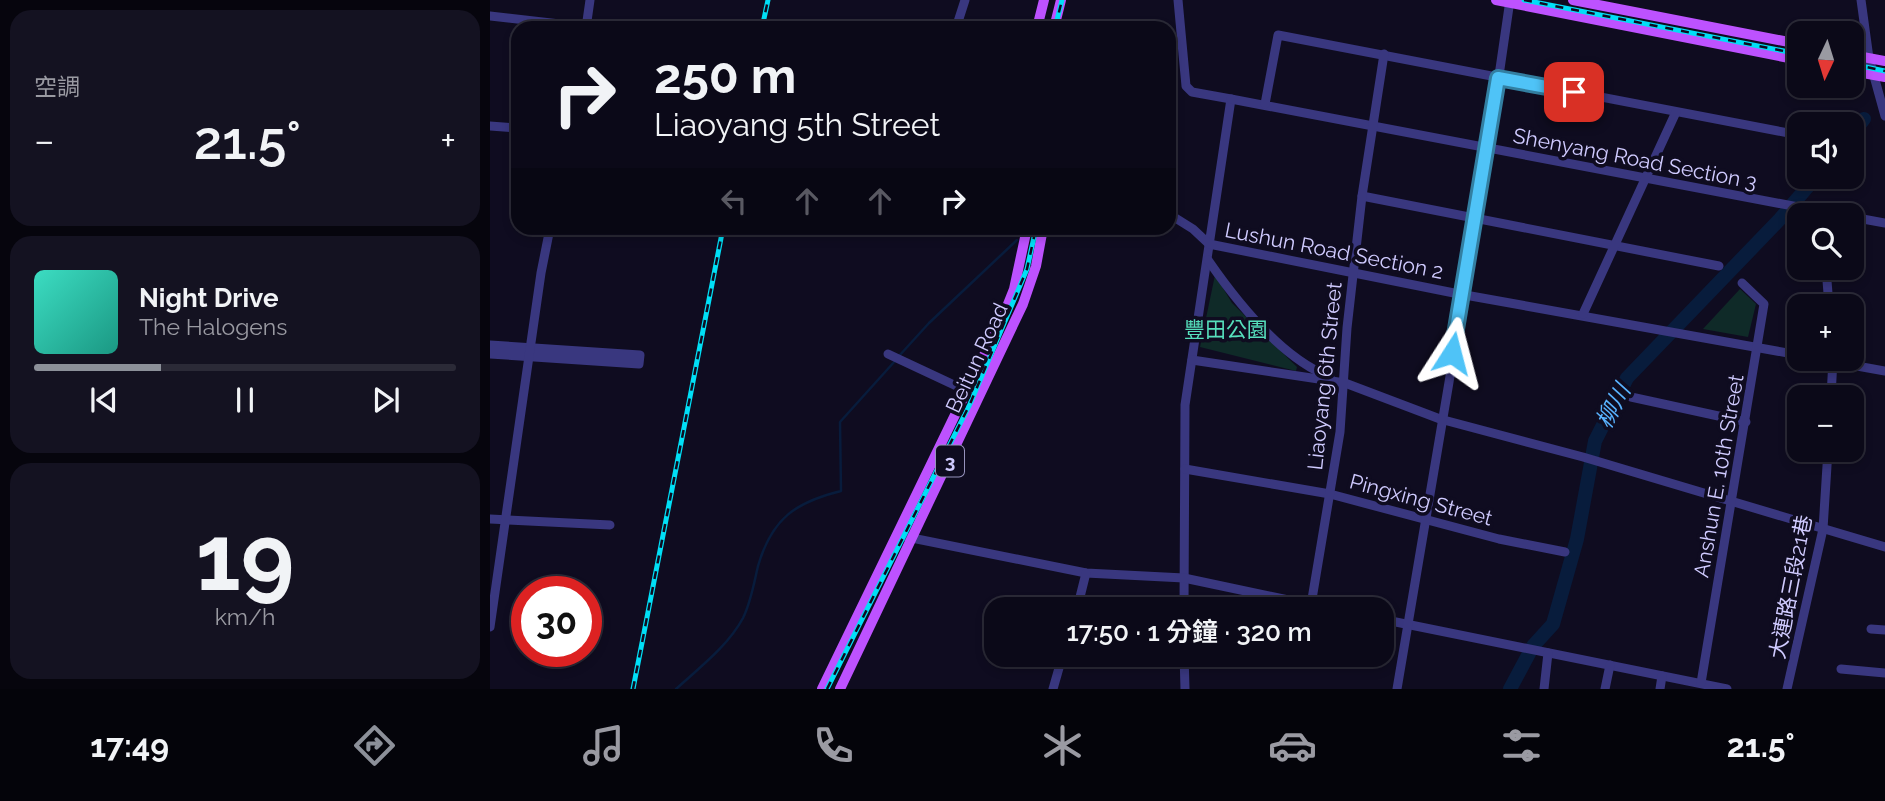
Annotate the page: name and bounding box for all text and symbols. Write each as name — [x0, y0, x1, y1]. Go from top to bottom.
north arrow — [1787, 21, 1864, 98]
map controls — [1787, 21, 1864, 462]
text: 250 m — [654, 47, 796, 104]
icon: right — [539, 49, 630, 140]
pin — [1544, 62, 1604, 122]
text: 空調 — [34, 73, 80, 100]
icon: arrive — [1555, 73, 1593, 111]
text: Liaoyang 5th Street — [654, 106, 940, 143]
text: 21.5° — [194, 110, 301, 171]
button: sound — [1787, 112, 1864, 189]
text: − — [34, 118, 54, 163]
text: + — [440, 118, 456, 163]
street label: Shenyang Road Section 3 — [1511, 123, 1759, 194]
icon: left — [715, 182, 753, 220]
icon: ahead — [788, 182, 826, 220]
icon: ahead — [861, 182, 899, 220]
icon: right — [934, 182, 972, 220]
button: search — [1787, 203, 1864, 280]
street label: Lushun Road Section 2 — [1223, 217, 1446, 284]
street label: Liaoyang 6th Street — [1302, 281, 1347, 471]
text: Night Drive — [139, 283, 278, 313]
button: + — [1787, 294, 1864, 371]
street label: Beitun Road — [940, 299, 1013, 417]
text: The Halogens — [139, 313, 287, 340]
position arrow — [1415, 316, 1489, 390]
park label: 豐田公園 — [1184, 317, 1268, 342]
street label: Anshun E. 10th Street — [1688, 372, 1749, 579]
water label: 柳川 — [1590, 376, 1637, 432]
icon: previous — [85, 381, 123, 419]
icon: pause — [226, 381, 264, 419]
icon: next — [367, 381, 405, 419]
button: − — [1787, 385, 1864, 462]
road number: 3 — [936, 446, 964, 476]
street label: Pingxing Street — [1347, 468, 1495, 531]
text: 19 — [196, 504, 294, 611]
street label: 大連路三段21巷 — [1764, 513, 1817, 661]
speed limit sign: 30 — [511, 576, 602, 667]
text: km/h — [215, 603, 275, 630]
text: 17:50 · 1 分鐘 · 320 m — [1066, 617, 1312, 647]
icon: directions — [350, 721, 399, 770]
icon: music — [579, 721, 628, 770]
icon: phone — [809, 721, 858, 770]
icon: climate — [1038, 721, 1087, 770]
icon: car — [1268, 721, 1317, 770]
icon: filters — [1497, 721, 1546, 770]
text: 17:49 — [90, 727, 169, 764]
text: 21.5° — [1727, 727, 1795, 764]

